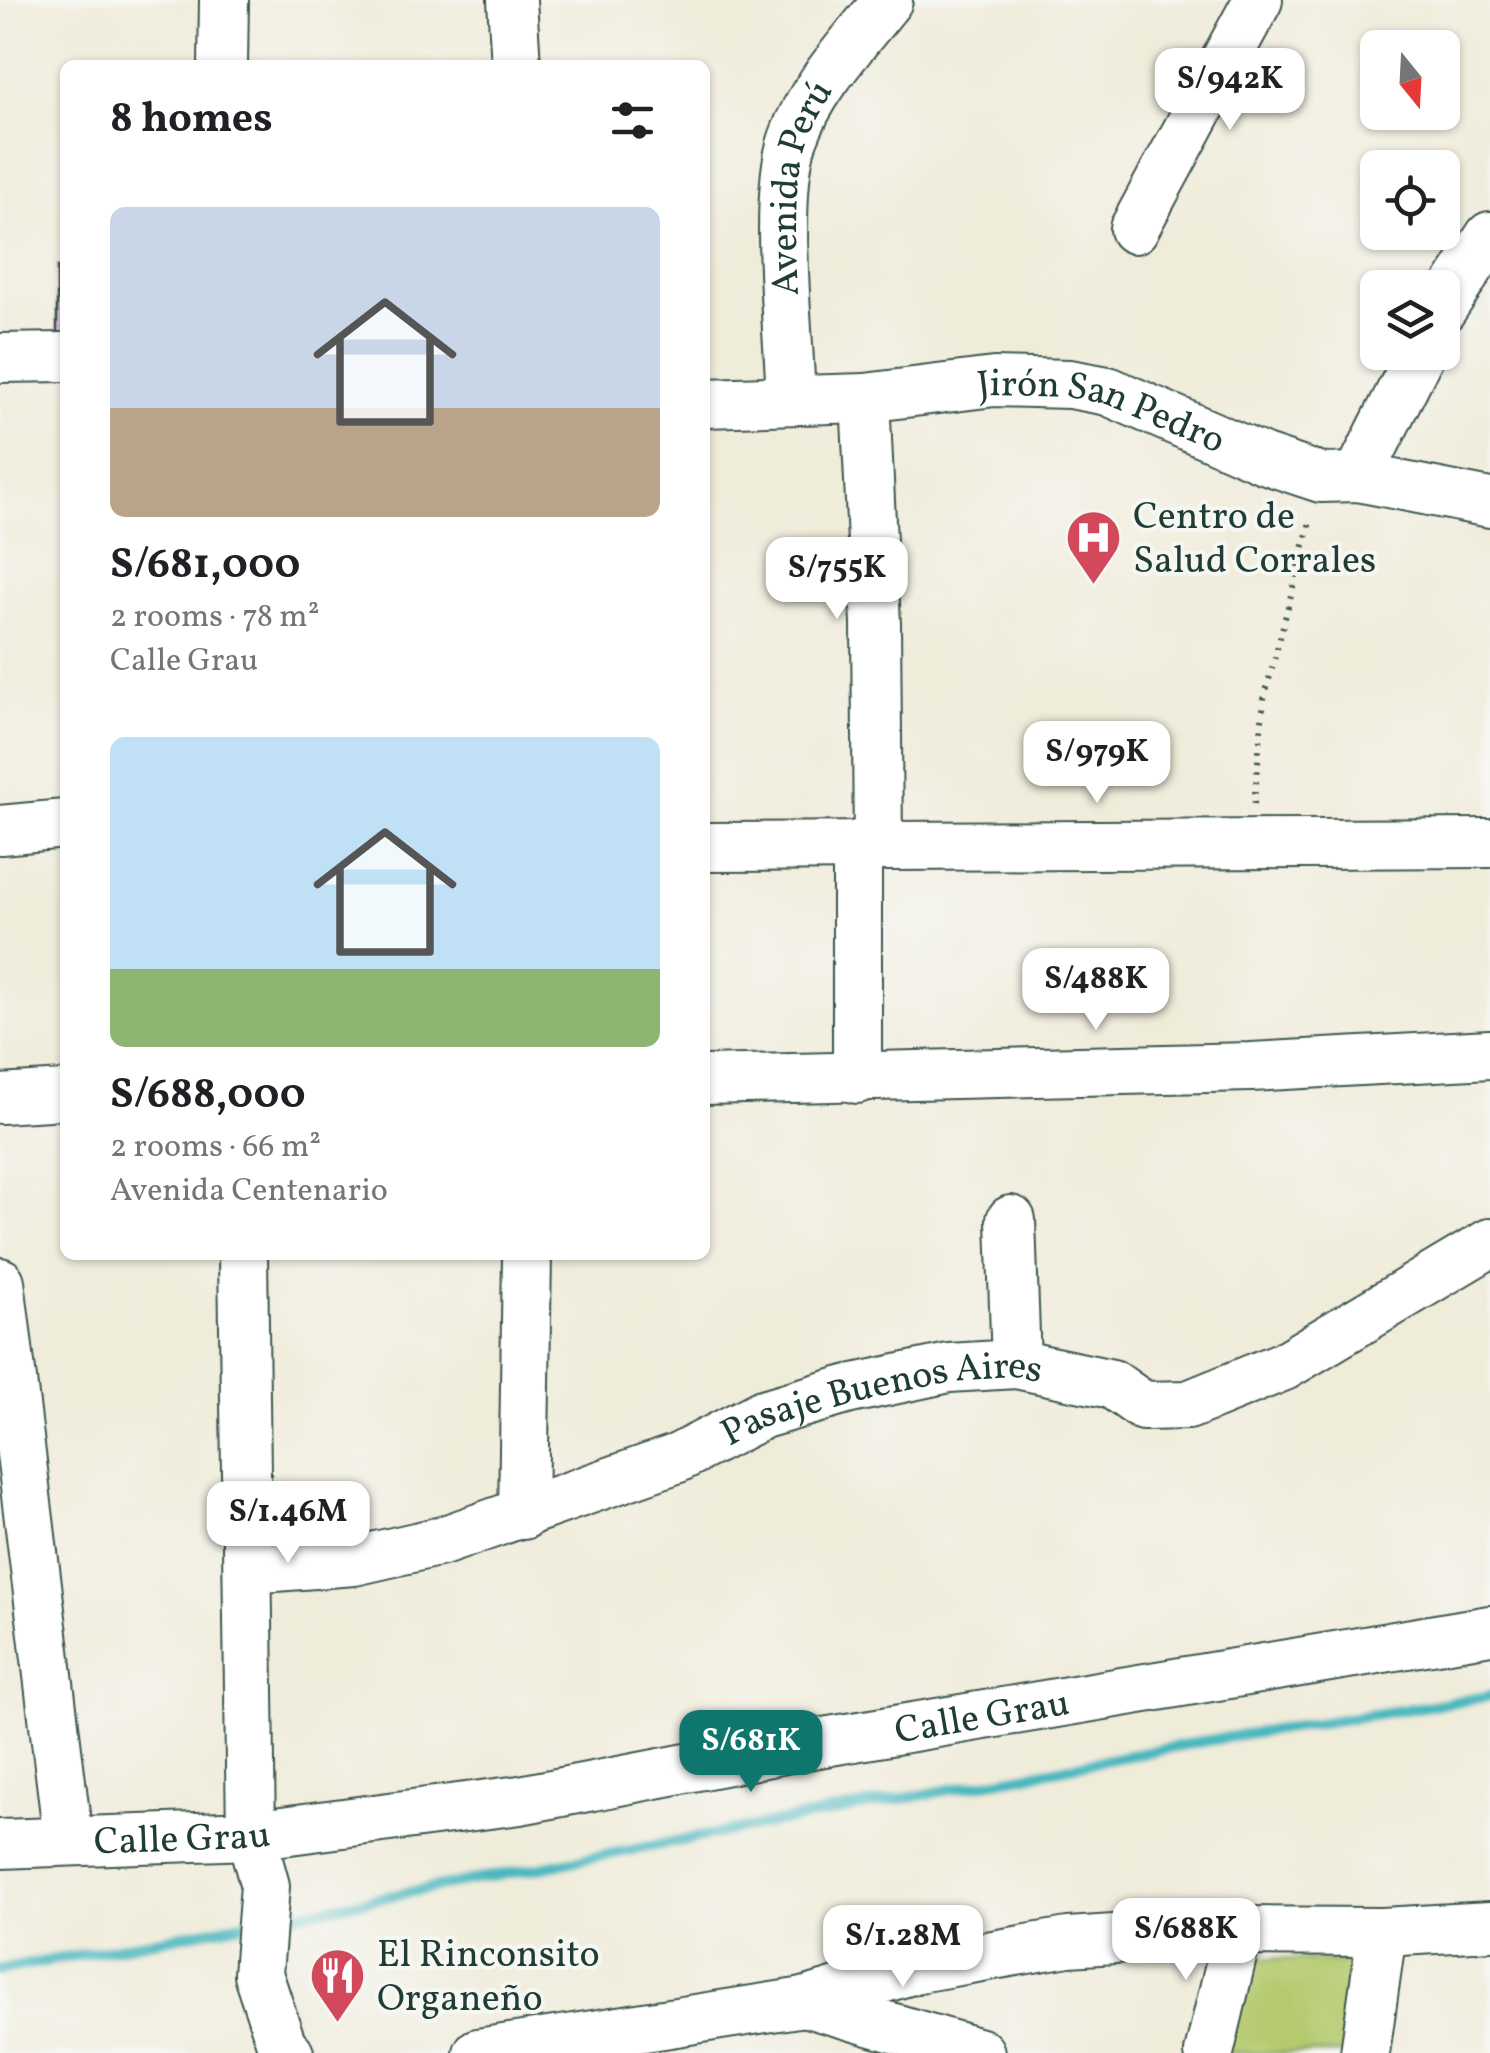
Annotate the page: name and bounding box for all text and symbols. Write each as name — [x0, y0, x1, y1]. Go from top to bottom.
north arrow — [1360, 30, 1460, 130]
map controls — [1360, 30, 1460, 370]
pin: S/942K — [1149, 48, 1311, 133]
text: S/942K — [1177, 58, 1283, 102]
street label: Avenida Perú — [760, 71, 848, 297]
text: 8 homes — [110, 91, 273, 150]
icon: filters — [605, 93, 660, 148]
button: locate — [1360, 150, 1460, 250]
button: layers — [1360, 270, 1460, 370]
icon: home — [295, 272, 475, 452]
street label: Jirón San Pedro — [974, 359, 1233, 469]
place label: Centro de Salud Corrales — [1133, 492, 1376, 589]
hospital icon: Centro de Salud Corrales — [1064, 507, 1124, 586]
text: S/681,000 — [110, 537, 300, 596]
pin: S/755K — [756, 537, 918, 622]
text: S/755K — [788, 547, 886, 591]
text: 2 rooms · 78 m² — [110, 596, 320, 640]
text: Calle Grau — [110, 640, 258, 684]
pin: S/979K — [1016, 721, 1178, 806]
text: S/979K — [1045, 731, 1149, 775]
icon: home — [295, 802, 475, 982]
pin: S/488K — [1015, 948, 1177, 1033]
text: S/488K — [1044, 958, 1148, 1002]
text: S/688,000 — [110, 1067, 306, 1126]
text: 2 rooms · 66 m² — [110, 1126, 321, 1170]
text: Avenida Centenario — [110, 1170, 388, 1214]
street label: Pasaje Buenos Aires — [713, 1340, 1047, 1461]
pin: S/1.46M — [196, 1481, 380, 1566]
text: S/1.46M — [229, 1491, 347, 1535]
street label: Calle Grau — [891, 1678, 1074, 1760]
pin: S/681K — [670, 1710, 832, 1795]
text: S/681K — [701, 1720, 801, 1764]
street label: Calle Grau — [93, 1810, 274, 1871]
pin: S/688K — [1105, 1898, 1267, 1983]
pin: S/1.28M — [811, 1905, 995, 1990]
text: S/688K — [1134, 1908, 1238, 1952]
text: S/1.28M — [845, 1915, 961, 1959]
place label: El Rinconsito Organeño — [377, 1930, 600, 2027]
restaurant icon: El Rinconsito Organeño — [308, 1945, 368, 2024]

